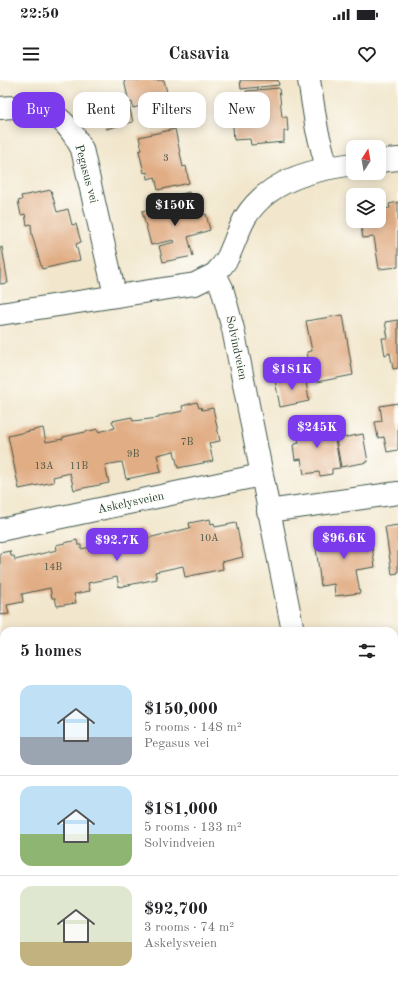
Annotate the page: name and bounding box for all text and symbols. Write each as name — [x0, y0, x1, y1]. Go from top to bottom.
text: 22:50 — [20, 7, 59, 22]
icon: menu — [20, 43, 42, 65]
icon: heart — [356, 43, 378, 65]
text: Casavia — [168, 45, 230, 63]
chip: Buy — [12, 92, 65, 128]
chip: Rent — [73, 92, 130, 128]
chip: Filters — [138, 92, 206, 128]
chip: New — [214, 92, 270, 128]
north arrow — [346, 140, 386, 180]
map controls — [346, 140, 386, 228]
street label: Pegasus vei — [72, 143, 100, 205]
house number: 3 — [163, 153, 169, 163]
button: layers — [346, 188, 386, 228]
pin: $150K — [147, 193, 203, 227]
text: $150K — [155, 199, 195, 212]
street label: Solvindveien — [223, 315, 249, 382]
pin: $181K — [264, 357, 320, 391]
text: $181K — [272, 363, 312, 376]
pin: $245K — [289, 415, 345, 449]
text: $245K — [297, 421, 337, 434]
house number: 7B — [181, 437, 193, 447]
house number: 9B — [127, 449, 139, 459]
house number: 13A — [34, 461, 54, 471]
house number: 11B — [70, 461, 88, 471]
street label: Askelysveien — [97, 490, 166, 516]
pin: $96.6K — [311, 526, 377, 560]
pin: $92.7K — [84, 528, 150, 562]
text: $96.6K — [322, 532, 366, 545]
house number: 10A — [199, 533, 219, 543]
text: $92.7K — [95, 534, 139, 547]
house number: 14B — [44, 562, 62, 572]
icon: filters — [356, 640, 378, 662]
text: 5 homes — [20, 643, 82, 660]
icon: home — [52, 701, 100, 749]
text: $150,000 — [144, 701, 218, 718]
text: 5 rooms · 148 m² — [144, 721, 242, 734]
text: Pegasus vei — [144, 737, 209, 750]
text: $181,000 — [144, 801, 218, 818]
icon: home — [52, 802, 100, 850]
text: 5 rooms · 133 m² — [144, 821, 242, 834]
text: Solvindveien — [144, 837, 215, 850]
text: $92,700 — [144, 901, 208, 918]
icon: home — [52, 902, 100, 950]
text: 3 rooms · 74 m² — [144, 921, 234, 934]
text: Askelysveien — [144, 937, 217, 950]

